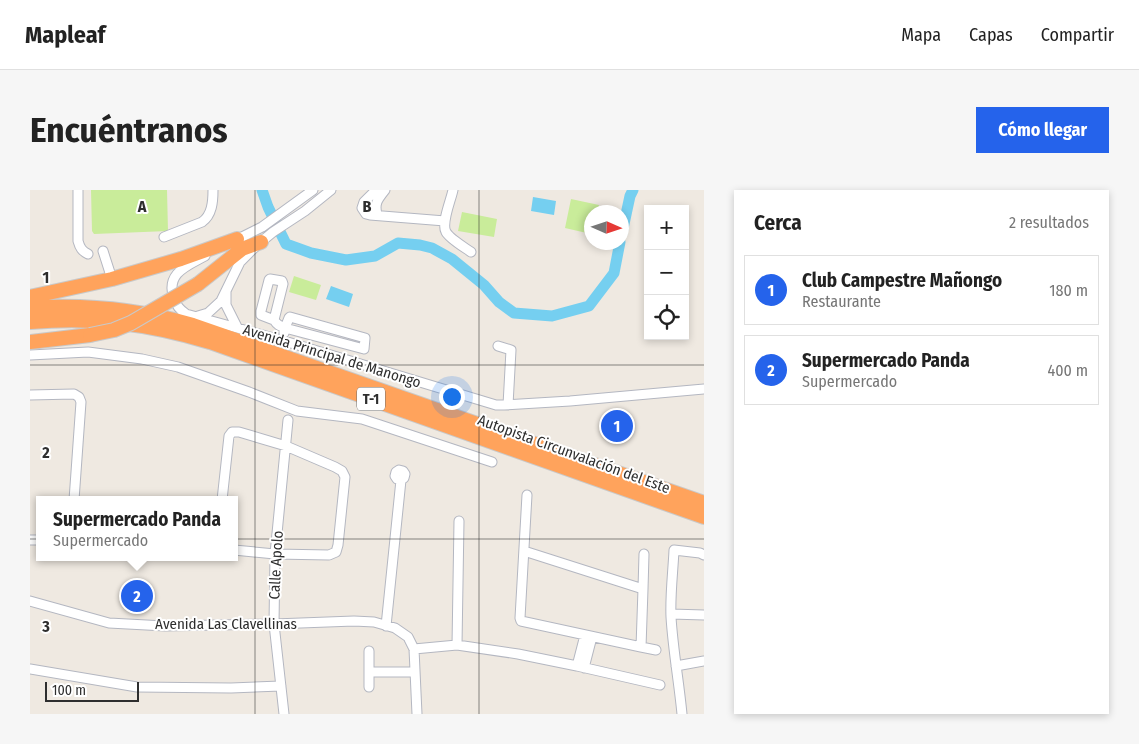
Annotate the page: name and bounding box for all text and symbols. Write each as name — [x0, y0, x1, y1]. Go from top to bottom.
text: Mapleaf — [25, 21, 105, 49]
text: Mapa — [901, 24, 941, 46]
text: Capas — [969, 24, 1013, 46]
text: Compartir — [1041, 24, 1114, 46]
button: Cómo llegar — [976, 107, 1109, 153]
text: Encuéntranos — [30, 109, 228, 151]
text: A — [137, 197, 147, 216]
text: B — [363, 197, 372, 216]
north arrow — [584, 205, 629, 250]
map controls — [644, 205, 689, 340]
button: + — [644, 205, 689, 250]
text: Cerca — [754, 210, 802, 236]
text: 2 resultados — [1009, 213, 1089, 232]
button: − — [644, 250, 689, 295]
text: 1 — [43, 268, 49, 287]
text: Club Campestre Mañongo — [802, 269, 1002, 292]
text: 1 — [768, 281, 774, 300]
text: 180 m — [1049, 281, 1088, 300]
text: Restaurante — [802, 292, 881, 311]
button: locate — [644, 295, 689, 340]
street label: Avenida Principal de Manongo — [241, 320, 423, 392]
text: Supermercado Panda — [802, 349, 970, 372]
text: 2 — [767, 361, 775, 380]
text: 400 m — [1048, 361, 1088, 380]
text: Supermercado — [802, 372, 897, 391]
your location — [439, 384, 465, 410]
road number: T-1 — [357, 388, 385, 410]
pin: 1 — [601, 407, 633, 445]
street label: Autopista Circunvalación del Este — [475, 411, 673, 497]
text: 2 — [41, 443, 50, 462]
popup — [36, 496, 238, 561]
text: Supermercado Panda — [53, 508, 221, 531]
street label: Calle Apolo — [265, 530, 287, 600]
text: Supermercado — [53, 531, 148, 550]
pin: 2 — [121, 577, 153, 615]
street label: Avenida Las Clavellinas — [155, 615, 297, 633]
text: 3 — [41, 617, 50, 636]
scale bar — [45, 679, 139, 702]
text: 100 m — [52, 682, 86, 699]

